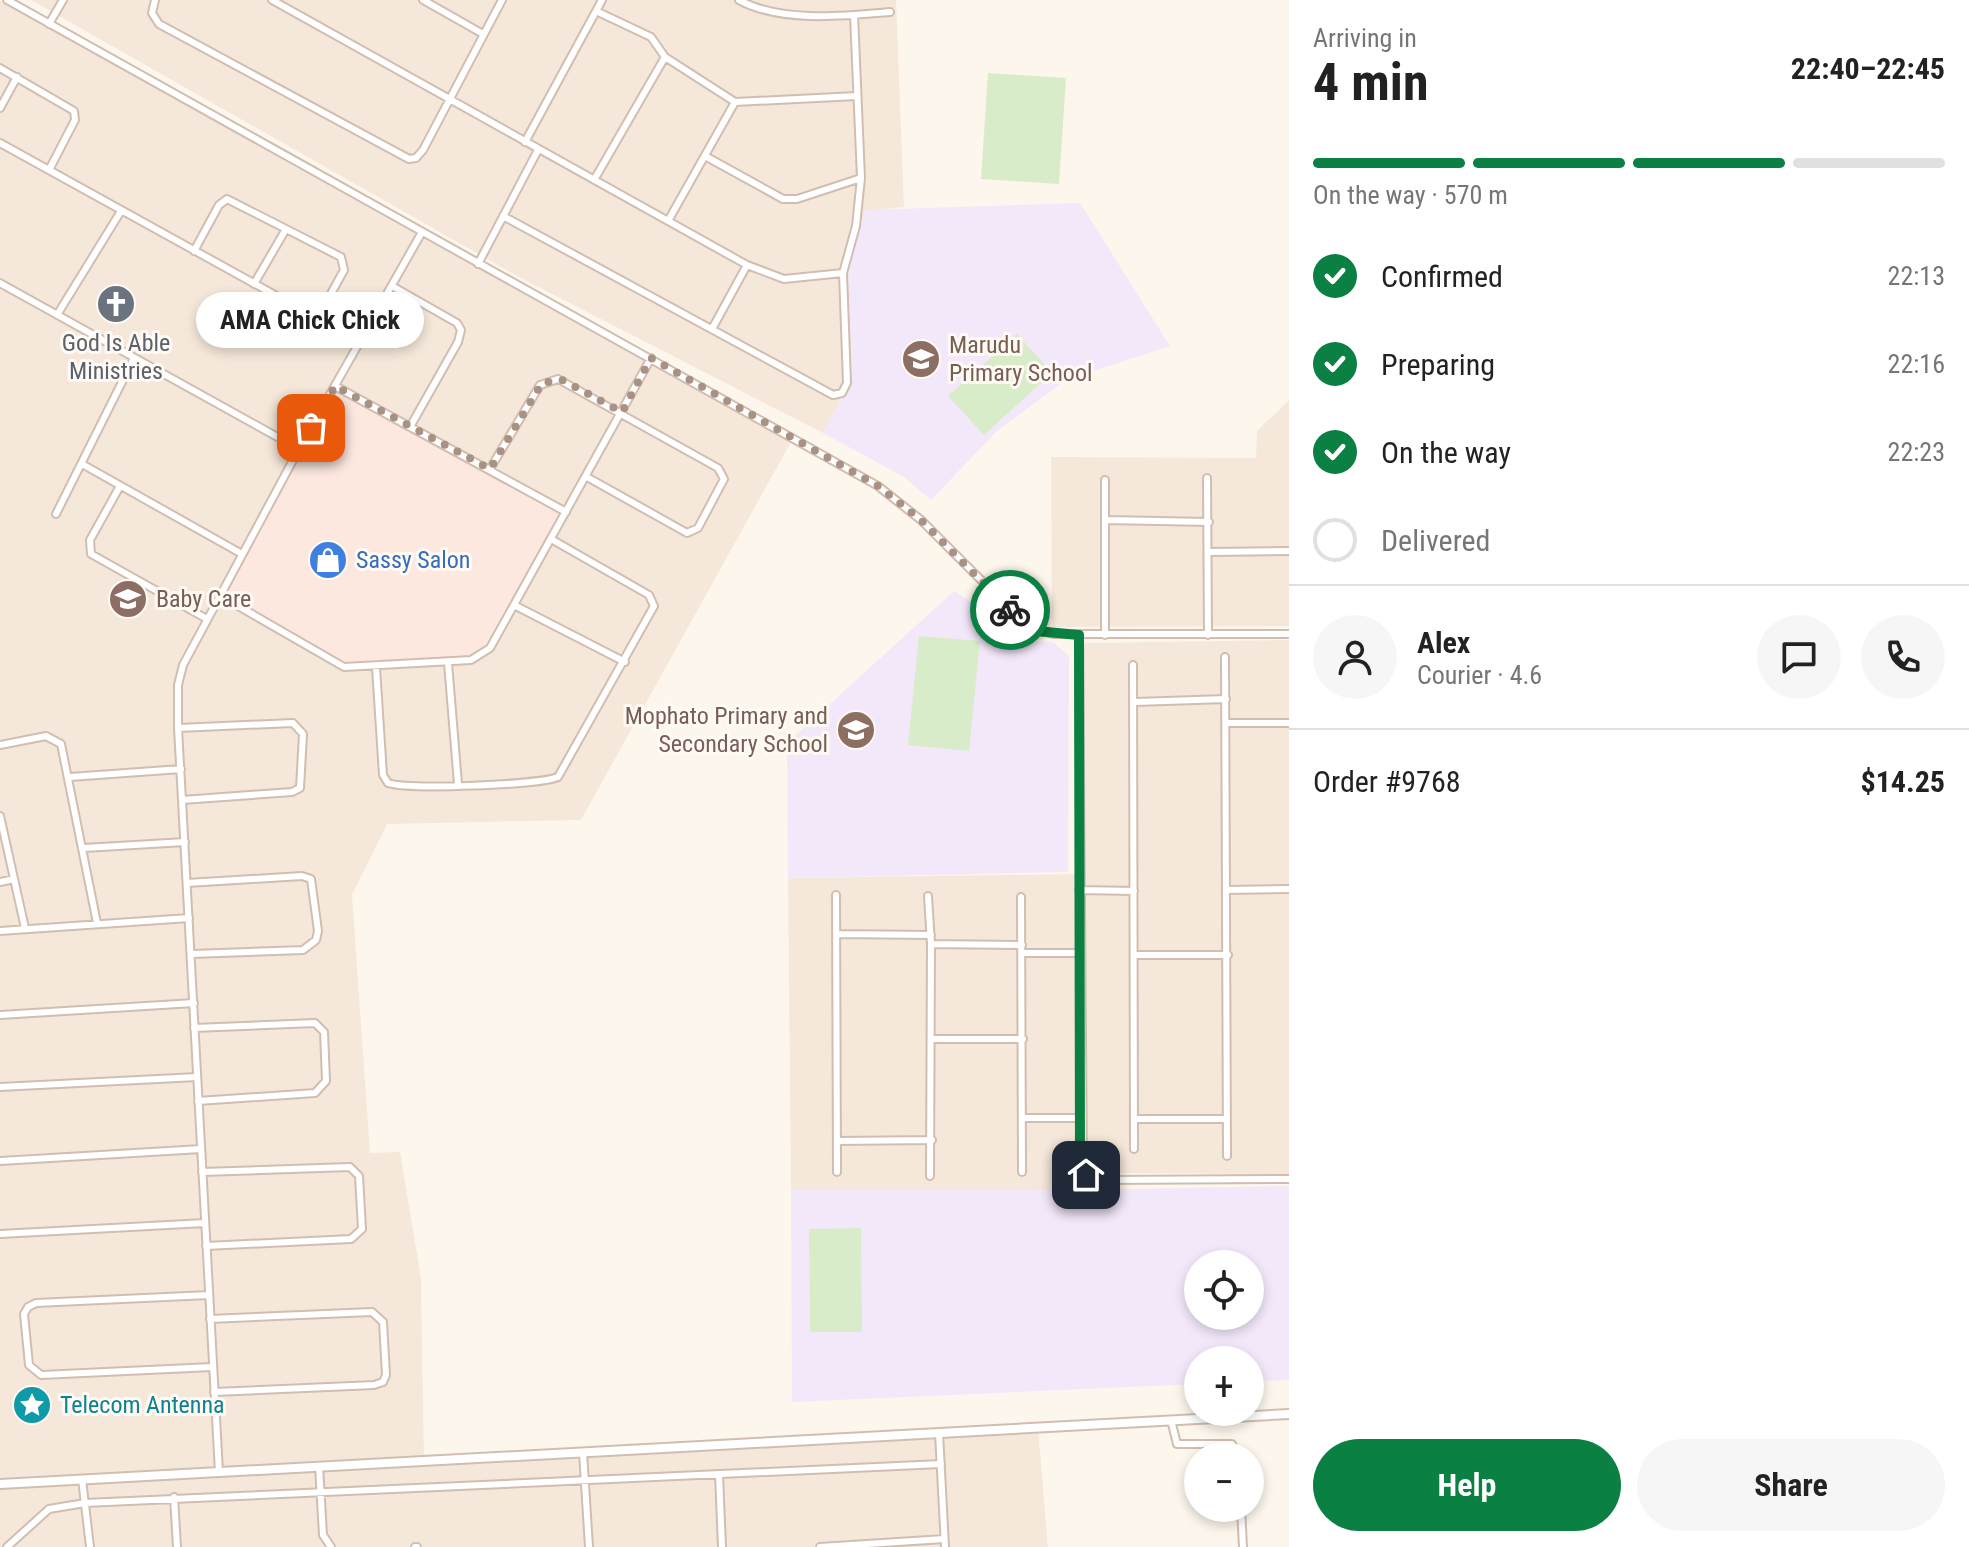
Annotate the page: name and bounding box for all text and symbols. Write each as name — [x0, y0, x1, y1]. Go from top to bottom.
text: Arriving in — [1313, 23, 1417, 53]
text: 22:40–22:45 — [1791, 51, 1945, 86]
text: 4 min — [1313, 52, 1429, 113]
text: On the way · 570 m — [1313, 180, 1508, 210]
icon: check — [1313, 254, 1357, 298]
text: Confirmed — [1381, 259, 1503, 294]
text: 22:13 — [1888, 261, 1945, 291]
church icon: God Is Able Ministries — [95, 283, 137, 325]
callout: AMA Chick Chick — [197, 292, 425, 348]
text: AMA Chick Chick — [220, 305, 400, 335]
place label: God Is Able Ministries — [62, 329, 170, 385]
place label: Marudu Primary School — [949, 331, 1092, 387]
school or university icon: Marudu Primary School — [900, 338, 942, 380]
icon: check — [1313, 342, 1357, 386]
text: Preparing — [1381, 347, 1495, 382]
text: 22:16 — [1888, 349, 1945, 379]
pin — [277, 394, 345, 462]
icon: bag — [289, 406, 333, 450]
icon: check — [1313, 430, 1357, 474]
text: On the way — [1381, 435, 1511, 470]
text: 22:23 — [1888, 437, 1945, 467]
text: Delivered — [1381, 523, 1490, 558]
shop icon: Sassy Salon — [307, 539, 349, 581]
place label: Sassy Salon — [356, 546, 470, 574]
courier — [970, 570, 1050, 650]
school or university icon: Baby Care — [107, 578, 149, 620]
place label: Baby Care — [156, 585, 251, 613]
icon: bike — [988, 588, 1032, 632]
button: person — [1313, 615, 1397, 699]
button: chat — [1757, 615, 1841, 699]
button: phone — [1861, 615, 1945, 699]
text: Alex — [1417, 625, 1470, 660]
text: Courier · 4.6 — [1417, 660, 1542, 690]
place label: Mophato Primary and Secondary School — [625, 702, 828, 758]
school or university icon: Mophato Primary and Secondary School — [835, 709, 877, 751]
text: Order #9768 — [1313, 764, 1461, 799]
text: $14.25 — [1860, 764, 1945, 799]
pin — [1052, 1141, 1120, 1209]
icon: home — [1064, 1153, 1108, 1197]
map controls — [1184, 1250, 1264, 1522]
button: locate — [1184, 1250, 1264, 1330]
button: + — [1184, 1346, 1264, 1426]
place icon: Telecom Antenna — [11, 1384, 53, 1426]
place label: Telecom Antenna — [60, 1391, 225, 1419]
button: Help — [1313, 1439, 1621, 1531]
button: Share — [1637, 1439, 1945, 1531]
button: − — [1184, 1442, 1264, 1522]

